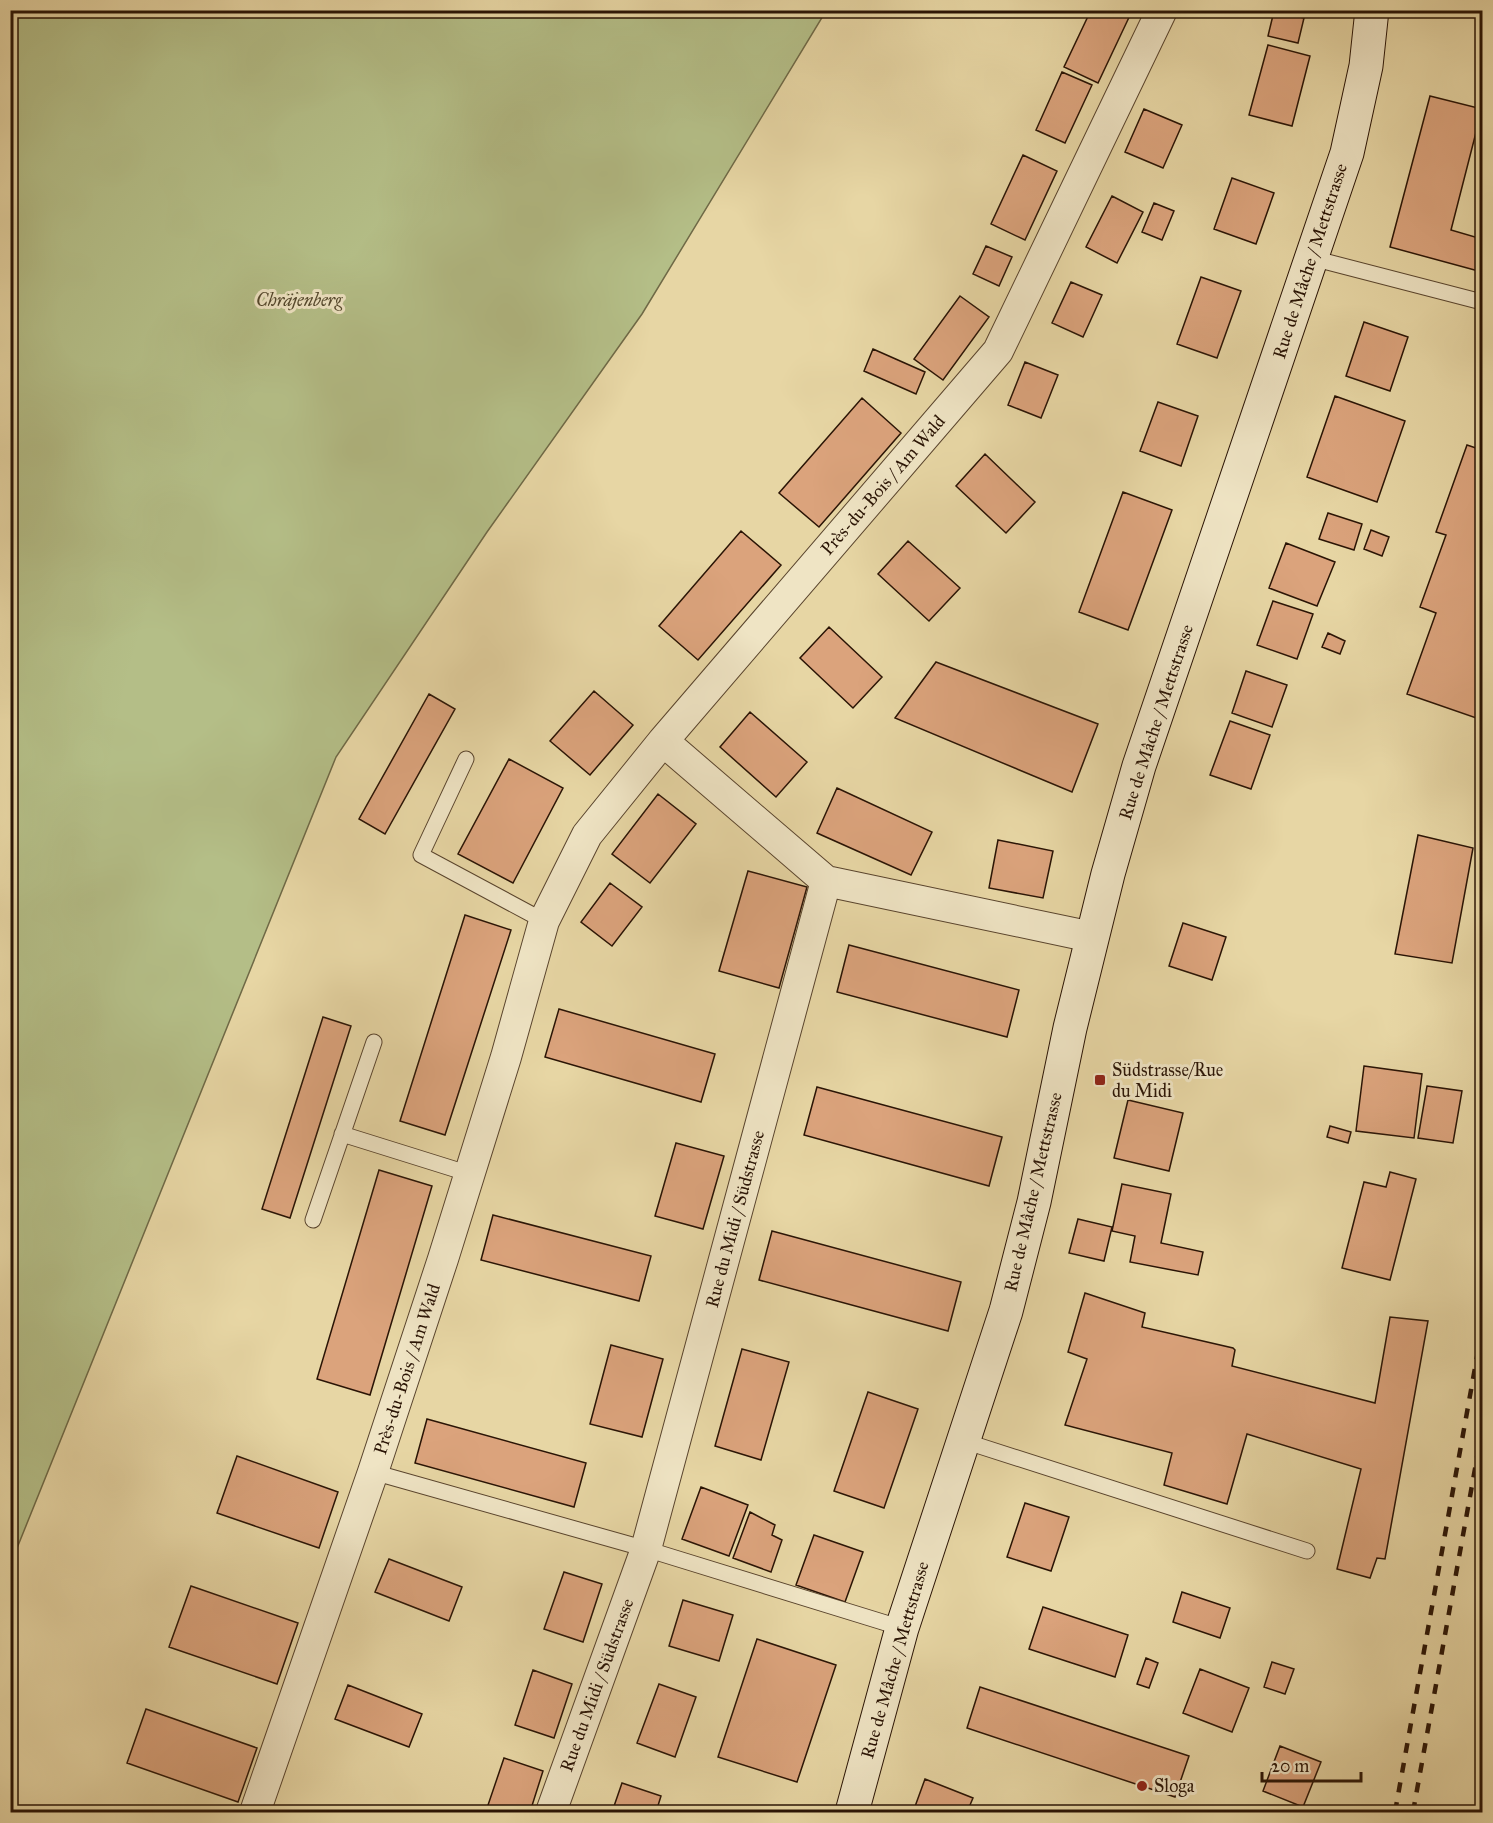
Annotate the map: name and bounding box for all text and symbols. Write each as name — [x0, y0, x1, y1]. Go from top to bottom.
street label: Rue de Mâche / Mettstrasse — [1268, 160, 1352, 362]
park label: Chräjenberg — [256, 289, 343, 311]
street label: Près-du-Bois / Am Wald — [816, 410, 950, 560]
street label: Rue de Mâche / Mettstrasse — [1114, 621, 1198, 823]
place label: Südstrasse/Rue du Midi — [1112, 1059, 1223, 1102]
marker: Südstrasse/Rue du Midi — [1093, 1073, 1107, 1087]
street label: Rue de Mâche / Mettstrasse — [999, 1090, 1067, 1294]
street label: Rue du Midi / Südstrasse — [701, 1128, 769, 1310]
street label: Près-du-Bois / Am Wald — [369, 1281, 445, 1457]
street label: Rue de Mâche / Mettstrasse — [856, 1559, 934, 1761]
street label: Rue du Midi / Südstrasse — [555, 1595, 639, 1775]
scale bar — [1262, 1745, 1361, 1783]
text: 20 m — [1271, 1755, 1309, 1777]
place label: Sloga — [1154, 1775, 1195, 1798]
marker: Sloga — [1135, 1779, 1149, 1793]

